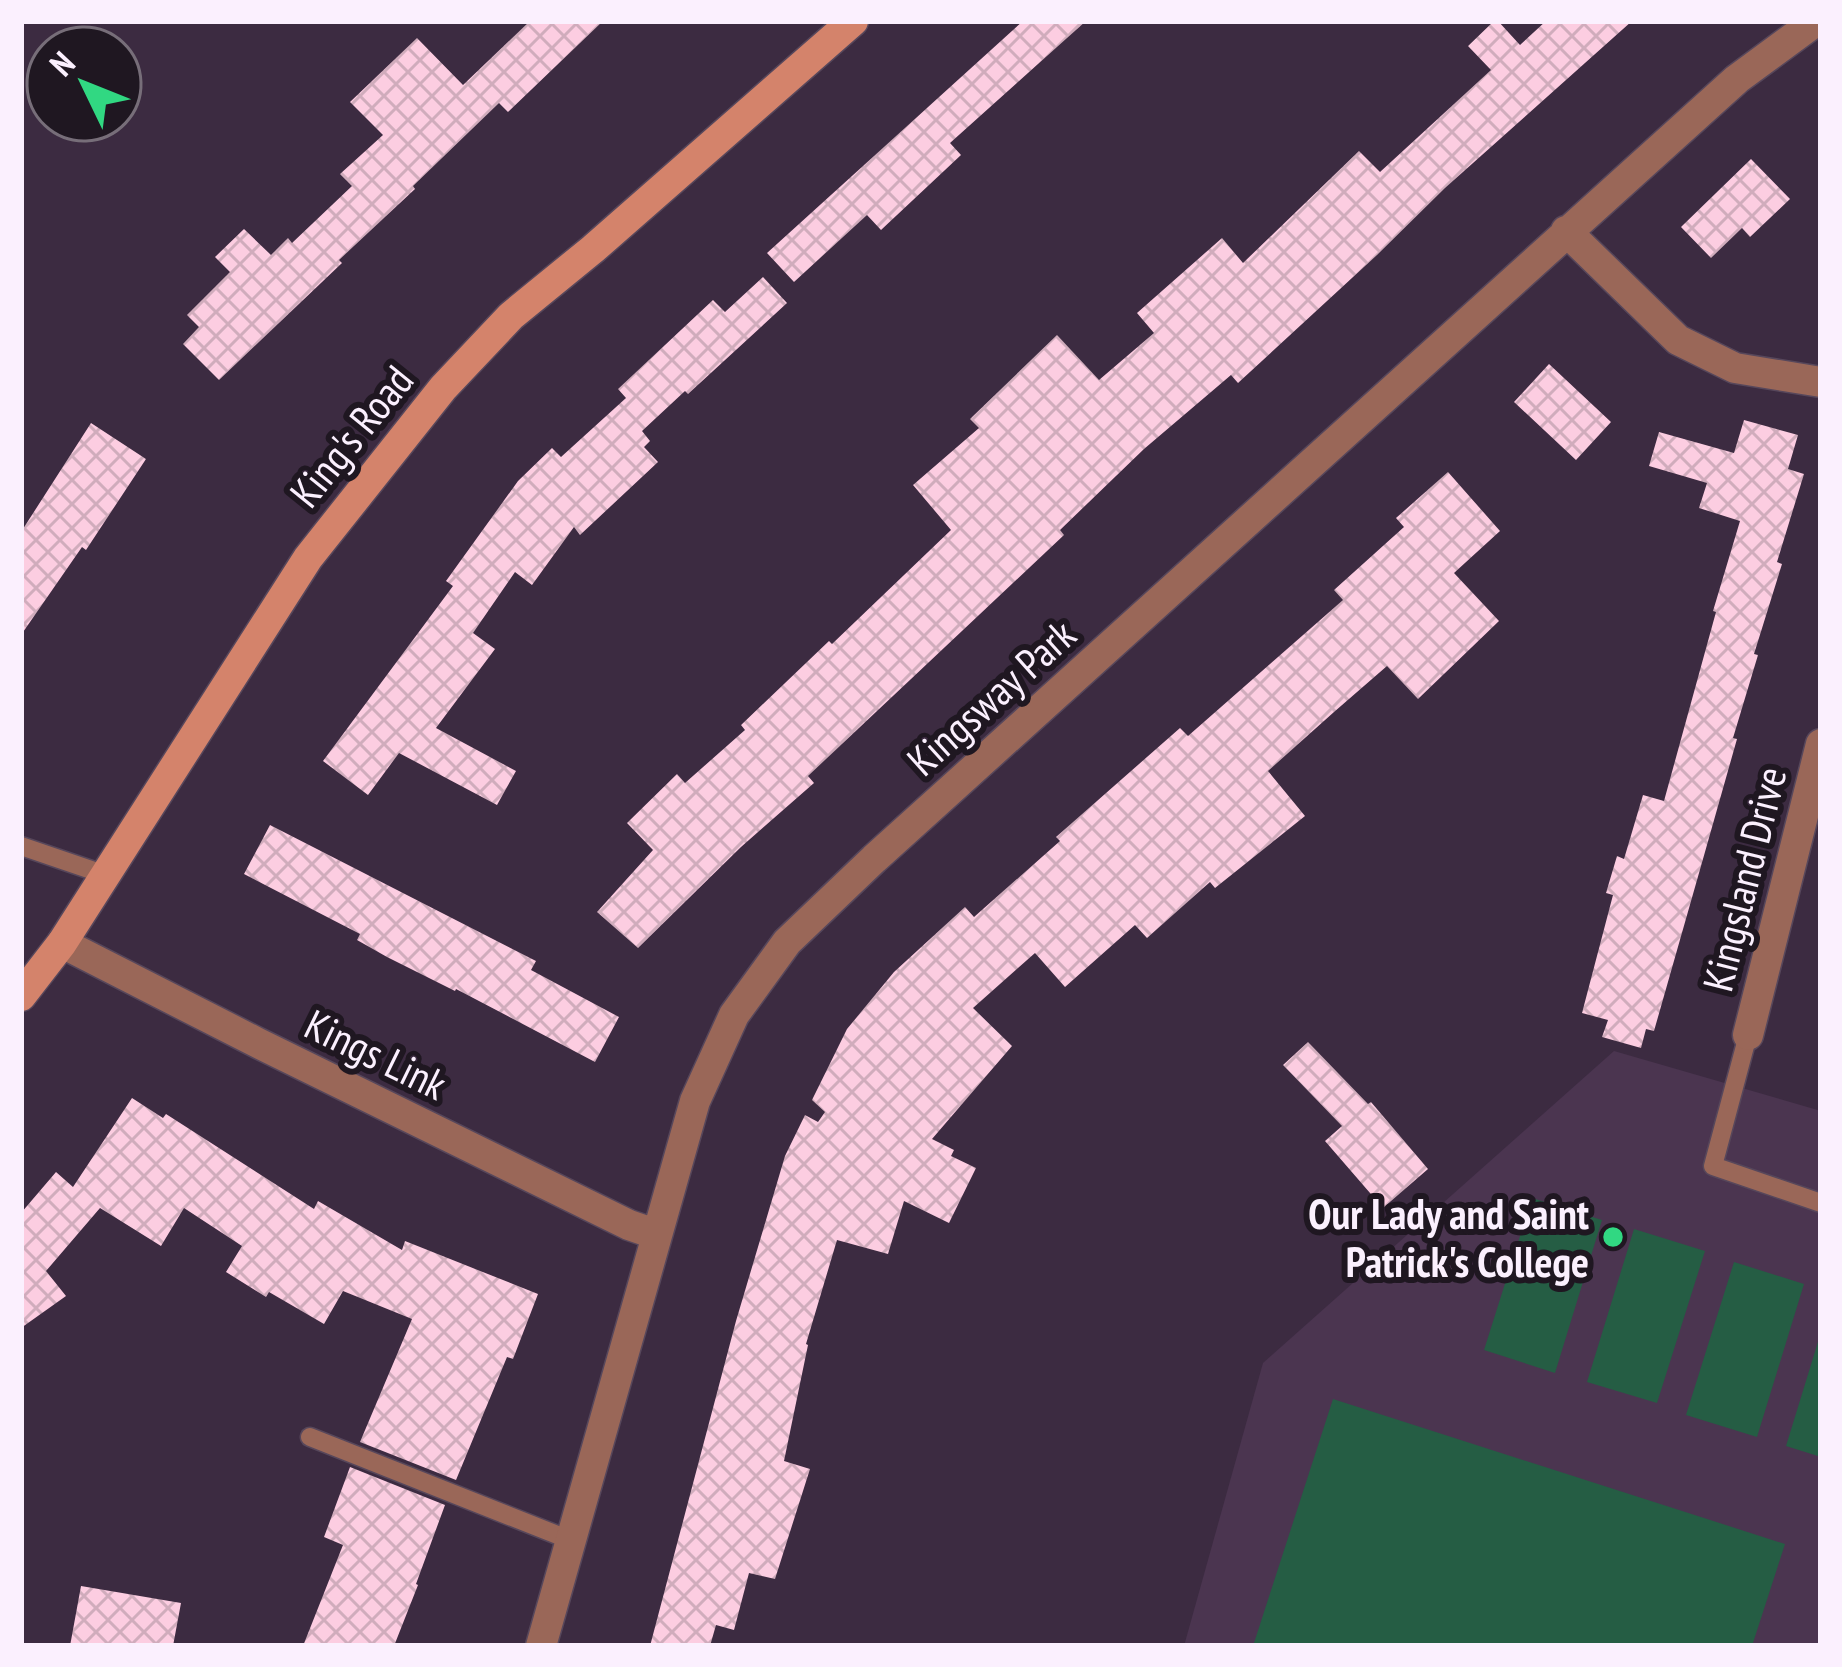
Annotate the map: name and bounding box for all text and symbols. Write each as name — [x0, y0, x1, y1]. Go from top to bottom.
north arrow — [24, 24, 144, 144]
text: N — [40, 42, 83, 84]
street label: King's Road — [277, 354, 425, 518]
street label: Kingsway Park — [895, 607, 1087, 787]
street label: Kingsland Drive — [1690, 761, 1798, 997]
street label: Kings Link — [296, 996, 456, 1112]
place label: Our Lady and Saint Patrick's College — [1308, 1186, 1589, 1289]
marker: Our Lady and Saint Patrick's College — [1600, 1224, 1626, 1250]

